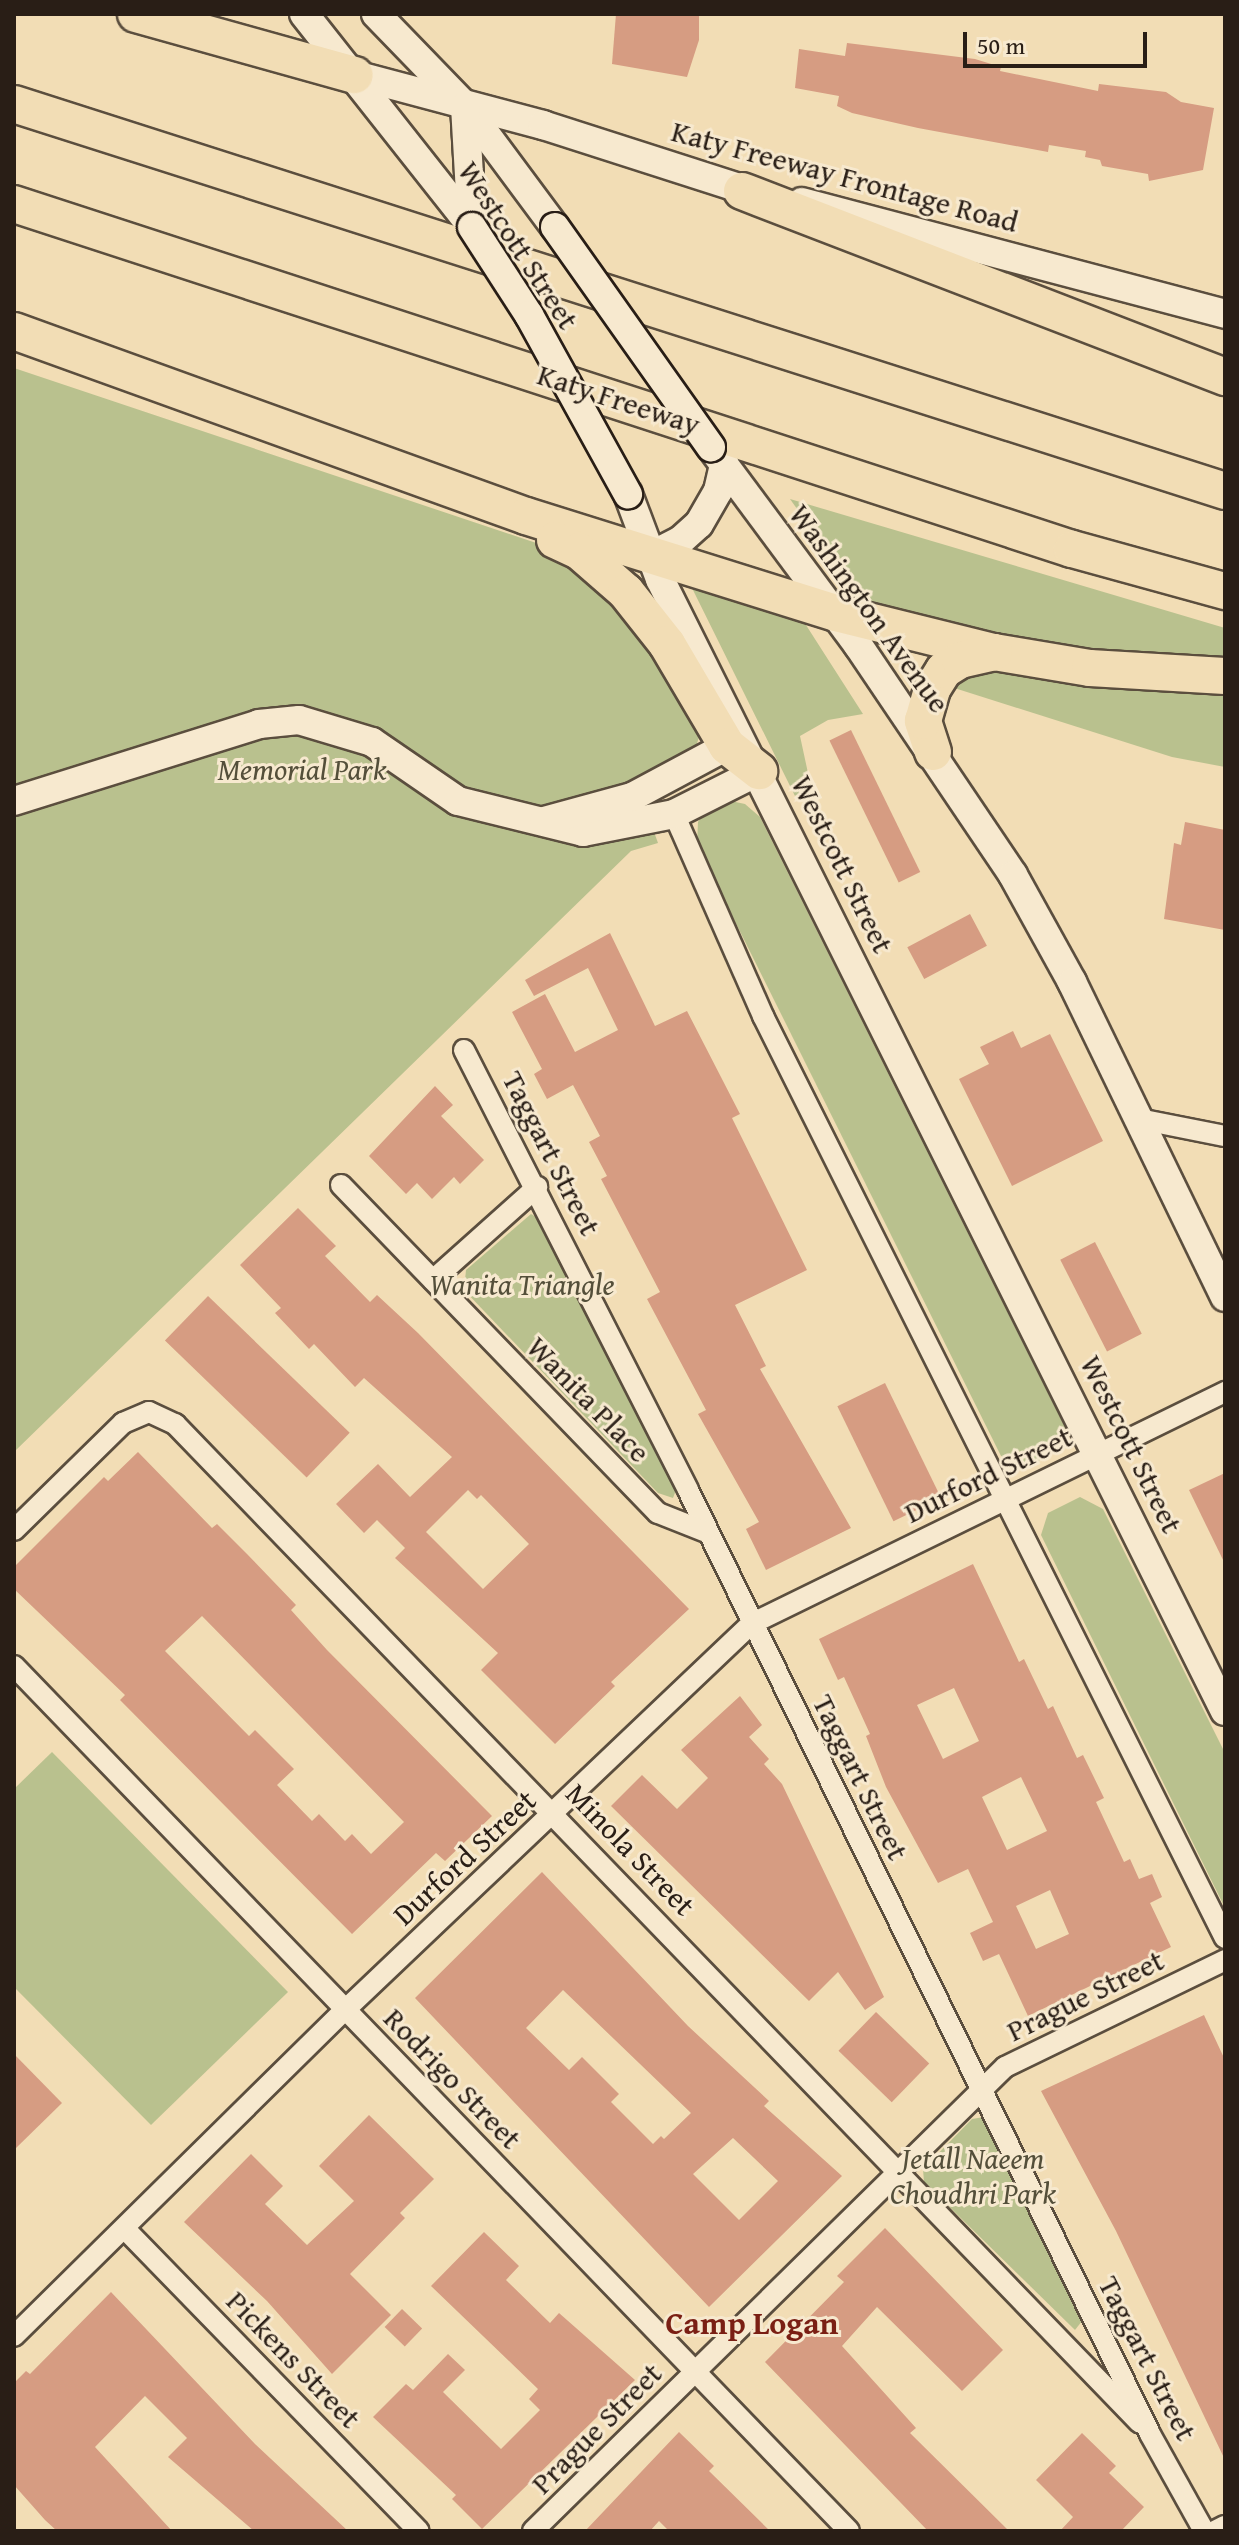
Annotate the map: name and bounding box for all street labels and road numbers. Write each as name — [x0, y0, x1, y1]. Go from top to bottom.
street label: Katy Freeway Frontage Road — [668, 112, 1022, 240]
street label: Westcott Street — [451, 154, 587, 336]
street label: Katy Freeway — [533, 356, 705, 442]
street label: Washington Avenue — [782, 497, 958, 719]
street label: Westcott Street — [784, 769, 902, 959]
street label: Taggart Street — [495, 1065, 609, 1241]
street label: Wanita Place — [520, 1328, 658, 1470]
street label: Westcott Street — [1073, 1349, 1191, 1539]
street label: Durford Street — [898, 1418, 1078, 1530]
street label: Taggart Street — [806, 1689, 916, 1865]
street label: Minola Street — [559, 1775, 703, 1923]
street label: Durford Street — [385, 1782, 543, 1932]
street label: Prague Street — [1001, 1942, 1169, 2048]
street label: Rodrigo Street — [377, 2000, 529, 2156]
street label: Taggart Street — [1091, 2270, 1205, 2446]
street label: Pickens Street — [219, 2283, 369, 2435]
street label: Prague Street — [523, 2355, 669, 2501]

